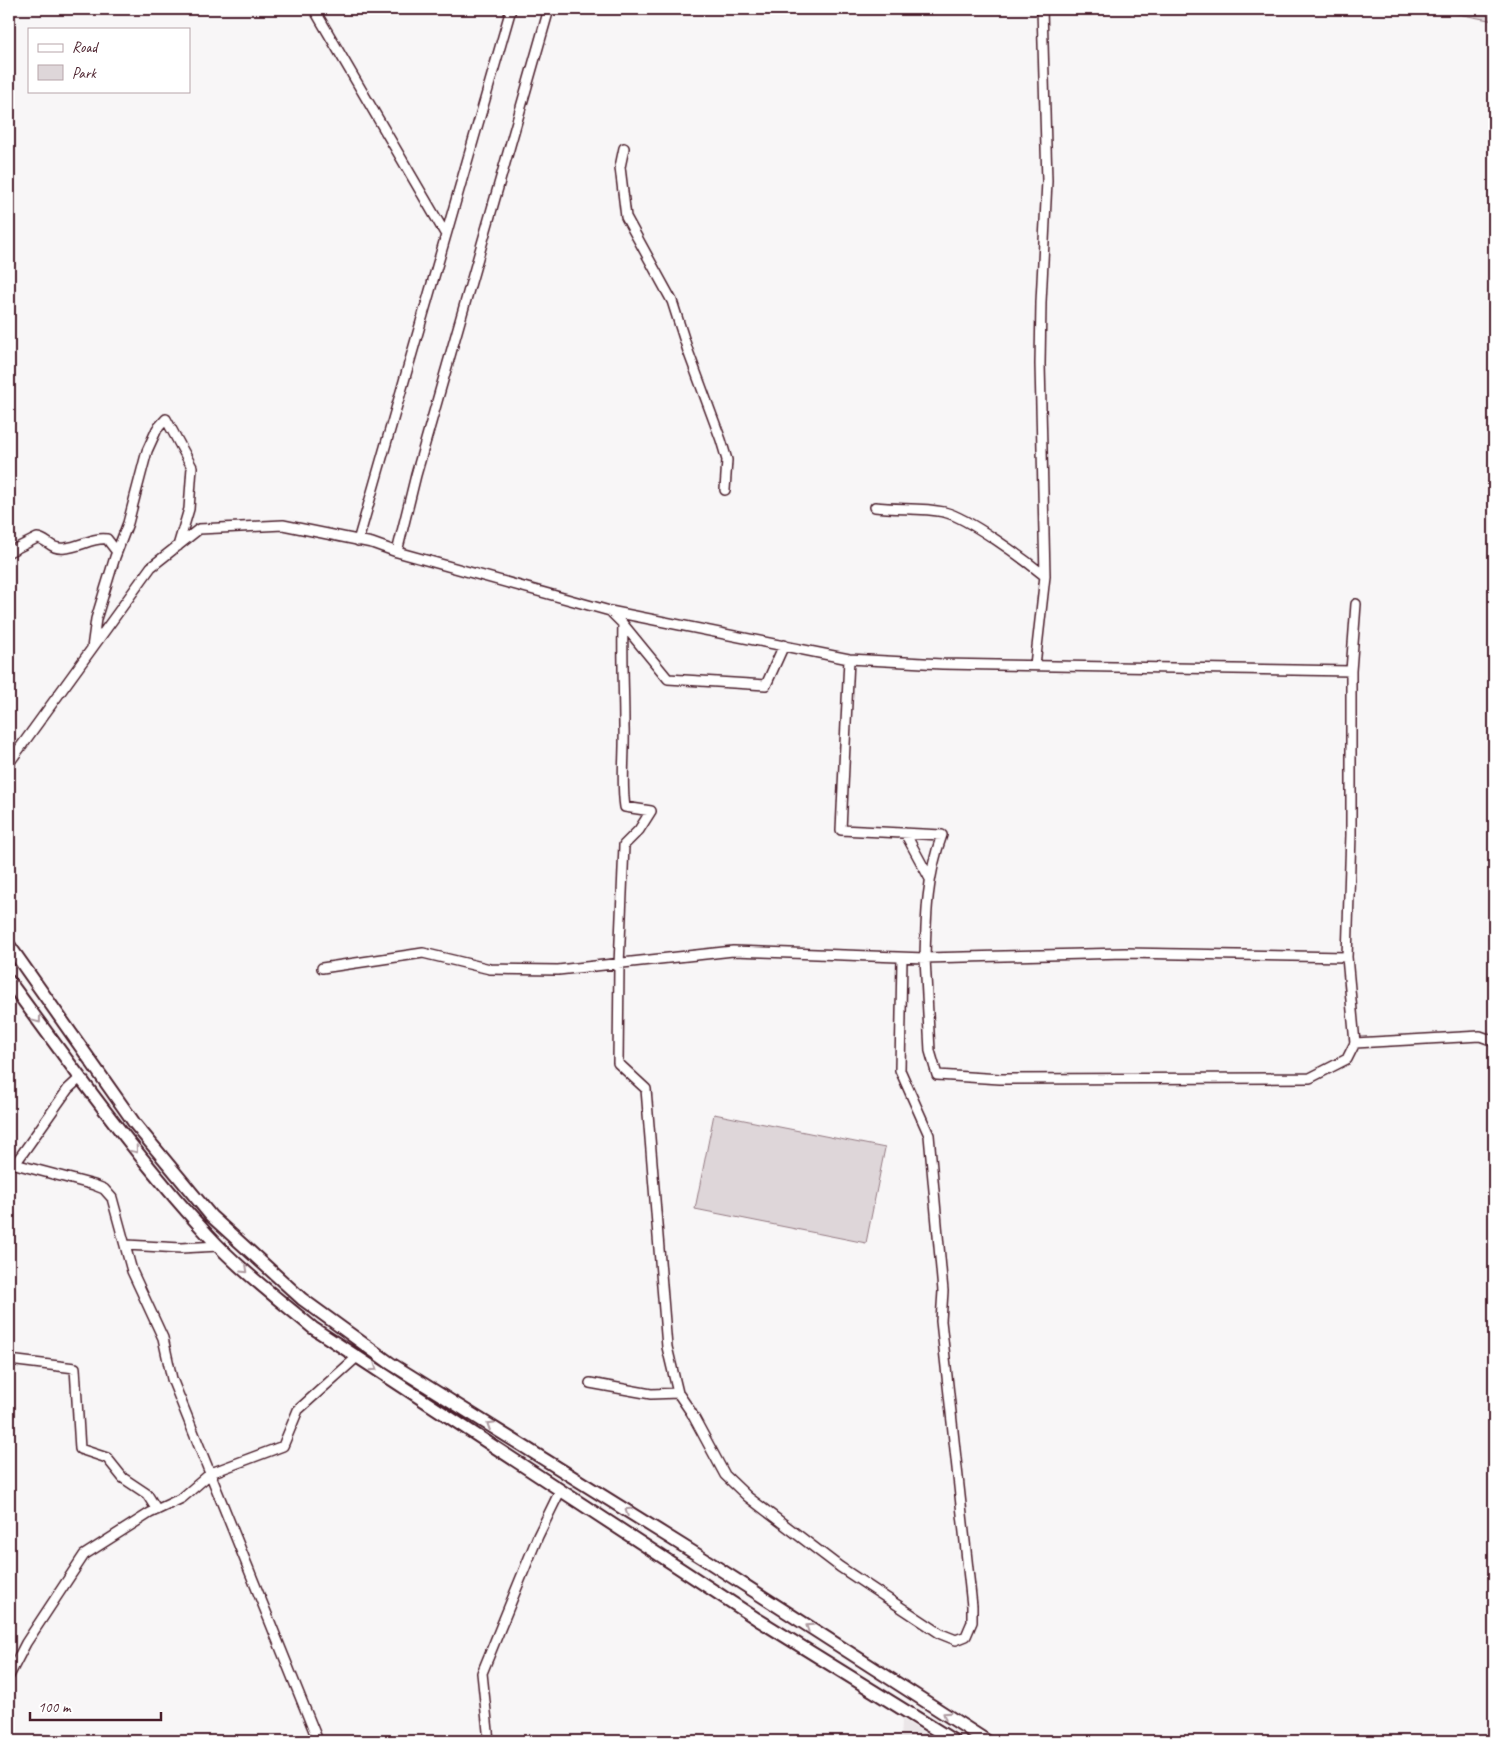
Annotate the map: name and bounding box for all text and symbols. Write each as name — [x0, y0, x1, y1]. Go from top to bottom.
legend — [28, 28, 190, 92]
text: Road — [72, 38, 99, 57]
text: Park — [72, 64, 97, 83]
one-way arrow — [32, 1014, 41, 1024]
one-way arrow — [130, 1145, 139, 1154]
one-way arrow — [240, 1264, 249, 1273]
one-way arrow — [369, 1362, 378, 1372]
one-way arrow — [486, 1422, 496, 1431]
one-way arrow — [624, 1508, 633, 1518]
one-way arrow — [805, 1624, 815, 1633]
scale bar — [30, 1690, 161, 1722]
text: 100 m — [38, 1698, 72, 1717]
one-way arrow — [942, 1712, 951, 1721]

